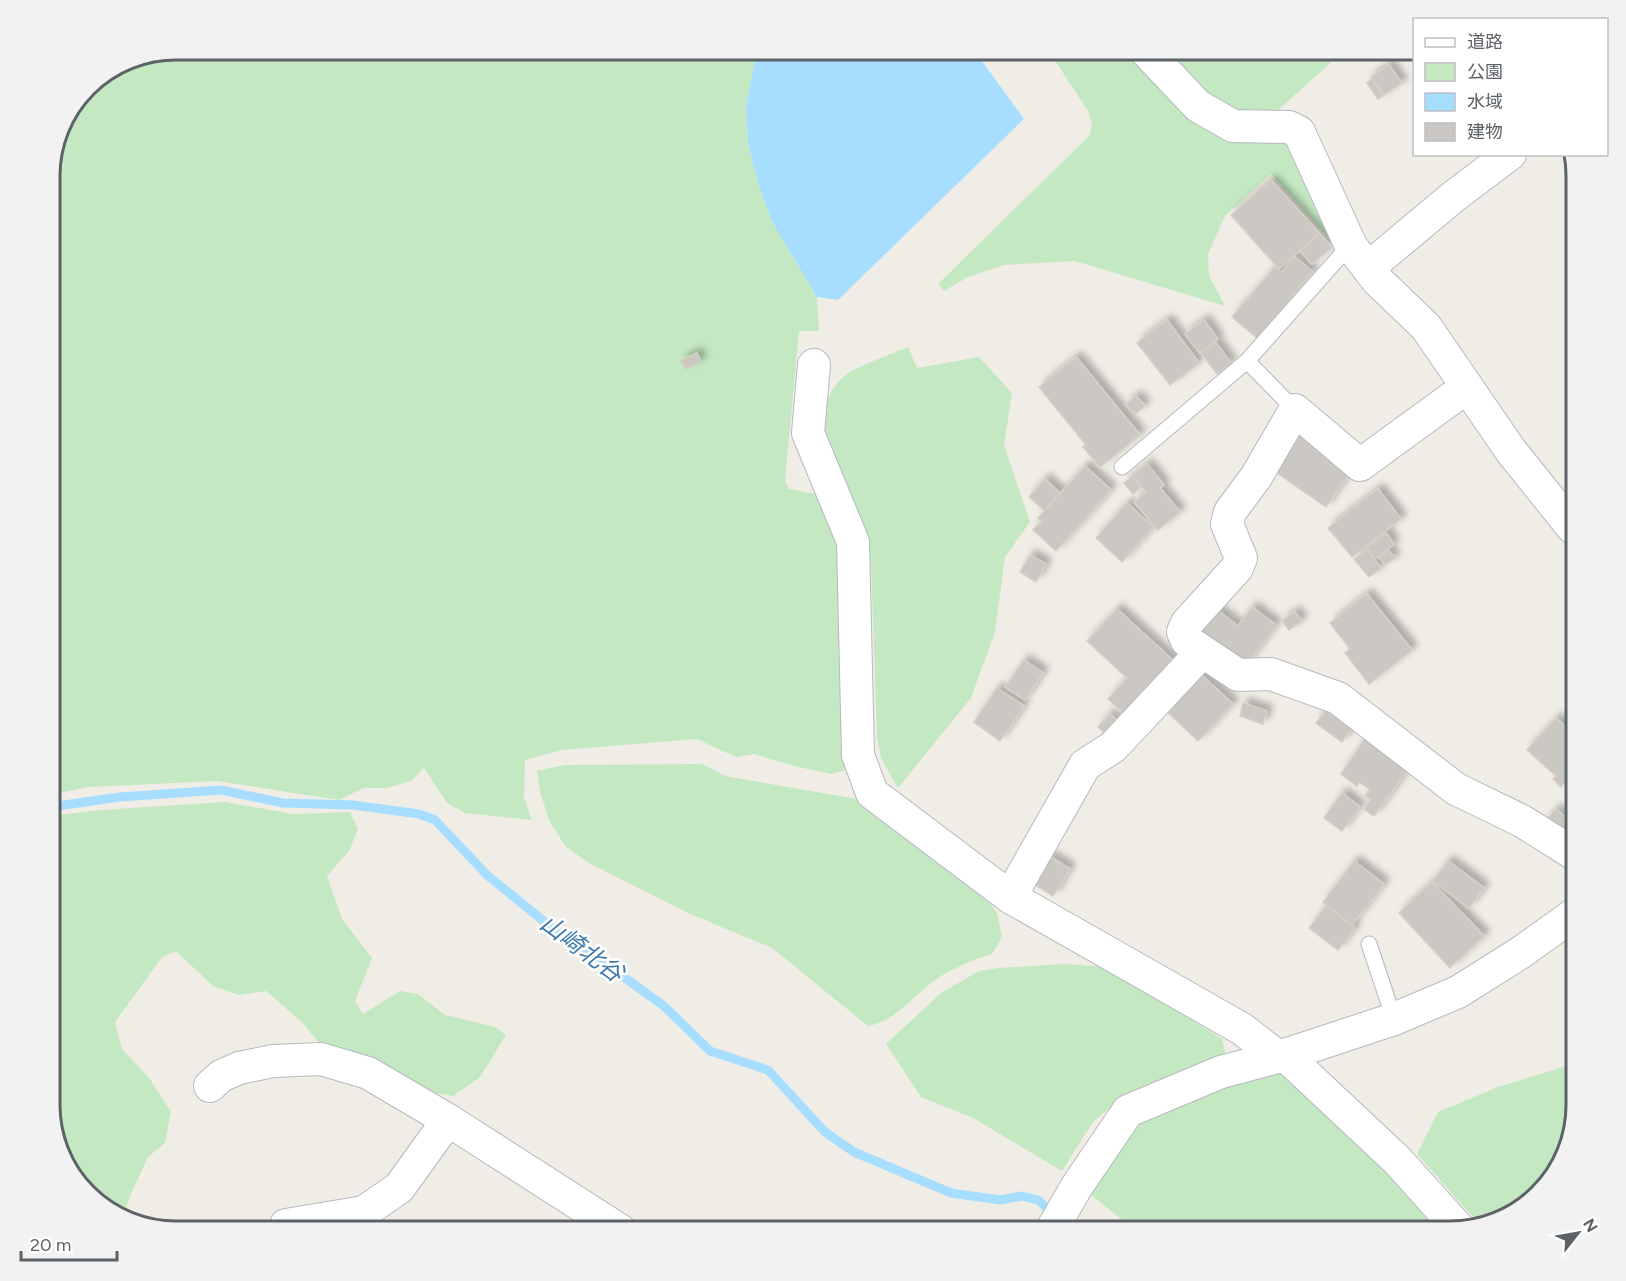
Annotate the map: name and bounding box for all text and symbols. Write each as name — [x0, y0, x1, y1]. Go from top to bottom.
legend — [1413, 18, 1608, 156]
text: 道路 — [1467, 31, 1503, 53]
text: 公園 — [1467, 61, 1503, 83]
text: 水域 — [1467, 91, 1503, 113]
text: 建物 — [1467, 121, 1503, 143]
water label: 山崎北谷 — [535, 908, 631, 989]
north arrow — [1548, 1203, 1608, 1263]
text: N — [1579, 1215, 1602, 1236]
scale bar — [21, 1224, 117, 1262]
text: 20 m — [30, 1234, 71, 1256]

